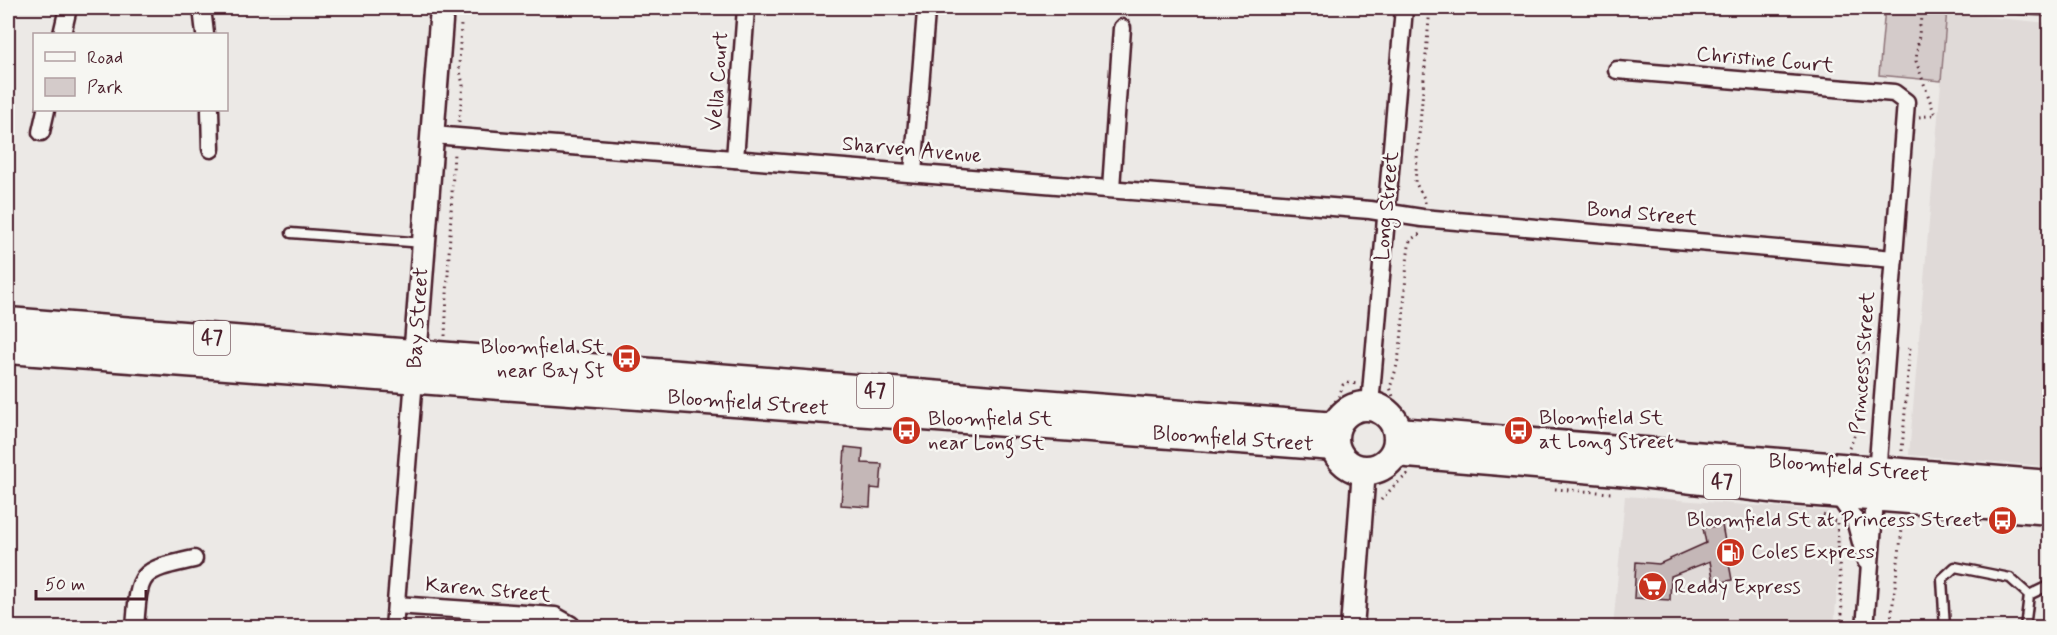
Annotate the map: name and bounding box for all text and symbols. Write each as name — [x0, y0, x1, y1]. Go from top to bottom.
street label: Vella Court — [701, 30, 735, 132]
legend — [33, 33, 228, 111]
street label: Christine Court — [1695, 40, 1836, 80]
text: Road — [87, 46, 123, 70]
text: Park — [87, 76, 123, 100]
street label: Sharven Avenue — [841, 130, 983, 170]
street label: Long Street — [1368, 149, 1407, 262]
street label: Bond Street — [1586, 195, 1699, 233]
street label: Bay Street — [400, 266, 436, 370]
street label: Princess Street — [1844, 290, 1882, 435]
road number: 47 — [194, 321, 230, 355]
place label: Bloomfield St near Bay St — [481, 333, 606, 385]
bus stop icon: Bloomfield St near Bay St — [610, 343, 642, 375]
road number: 47 — [857, 374, 893, 408]
street label: Bloomfield Street — [666, 383, 830, 423]
place label: Bloomfield St at Long Street — [1539, 404, 1674, 456]
place label: Bloomfield St near Long St — [928, 405, 1053, 459]
bus stop icon: Bloomfield St at Long Street — [1502, 414, 1534, 446]
bus stop icon: Bloomfield St near Long St — [891, 415, 923, 447]
street label: Bloomfield Street — [1151, 419, 1315, 459]
street label: Bloomfield Street — [1767, 447, 1931, 489]
road number: 47 — [1704, 465, 1740, 499]
bus stop icon: Bloomfield St at Princess Street — [1987, 504, 2019, 536]
place label: Bloomfield St at Princess Street — [1687, 506, 1982, 534]
fuel station icon: Coles Express — [1714, 536, 1746, 568]
place label: Coles Express — [1751, 538, 1875, 566]
scale bar — [36, 563, 146, 601]
street label: Karen Street — [424, 571, 553, 609]
supermarket icon: Reddy Express — [1637, 571, 1669, 603]
text: 50 m — [45, 573, 85, 597]
place label: Reddy Express — [1674, 573, 1801, 601]

